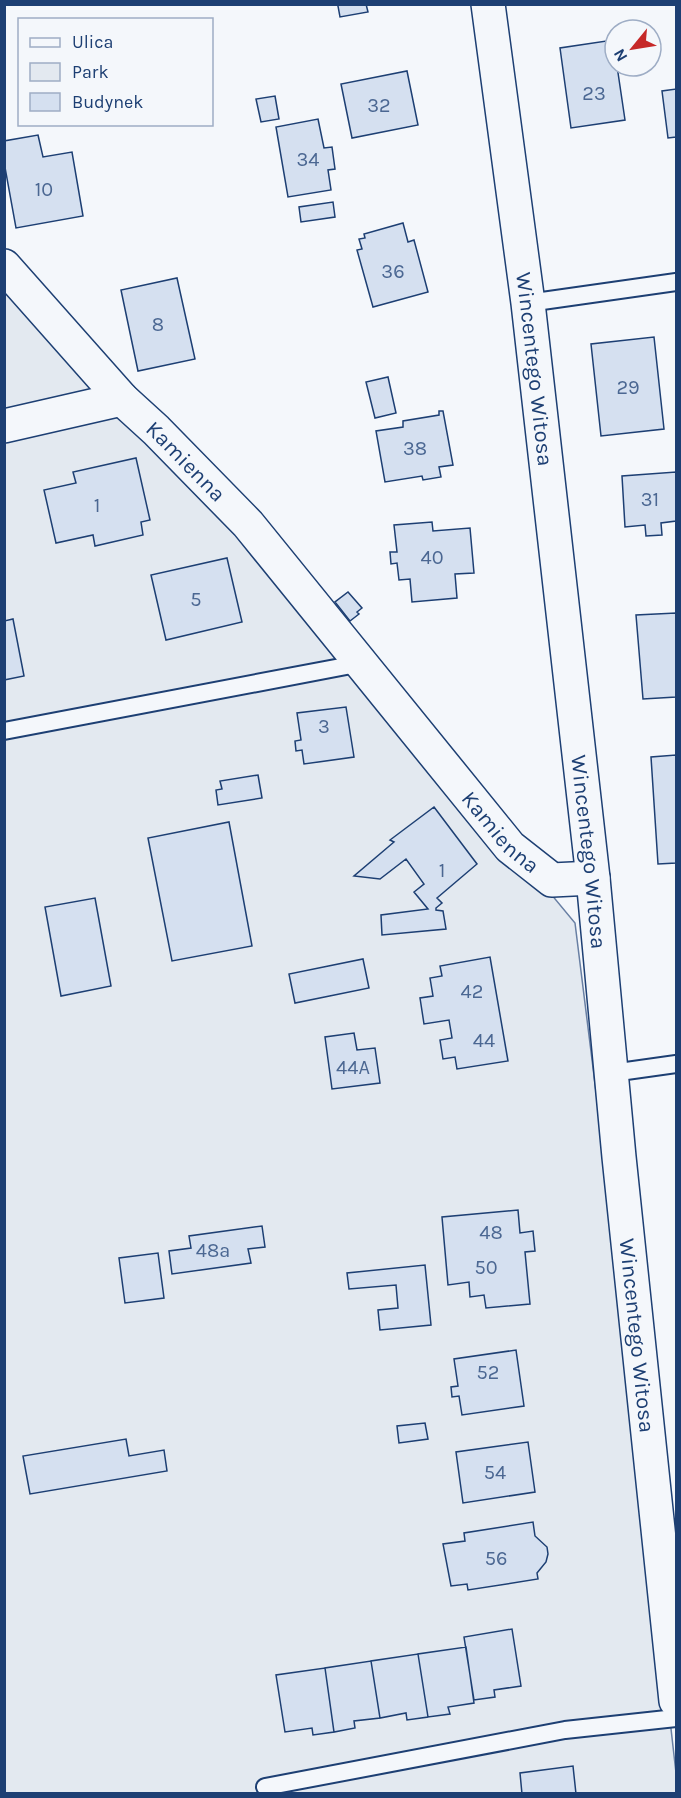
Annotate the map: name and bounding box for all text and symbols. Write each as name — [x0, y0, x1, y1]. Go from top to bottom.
legend — [18, 18, 213, 126]
north arrow — [603, 18, 663, 78]
text: Ulica — [72, 31, 113, 53]
text: N — [609, 46, 632, 65]
text: Park — [72, 61, 109, 83]
house number: 23 — [582, 82, 606, 105]
text: Budynek — [72, 91, 143, 113]
house number: 32 — [367, 94, 391, 117]
house number: 34 — [297, 148, 319, 171]
house number: 10 — [35, 178, 53, 201]
house number: 36 — [381, 260, 405, 283]
street label: Wincentego Witosa — [510, 271, 558, 467]
house number: 8 — [152, 313, 164, 336]
house number: 29 — [616, 376, 640, 399]
street label: Kamienna — [141, 416, 231, 507]
house number: 38 — [403, 437, 427, 460]
house number: 31 — [641, 488, 659, 511]
house number: 1 — [94, 494, 100, 517]
house number: 40 — [420, 546, 444, 569]
house number: 5 — [190, 588, 202, 611]
house number: 3 — [318, 715, 330, 738]
street label: Wincentego Witosa — [565, 754, 612, 950]
street label: Kamienna — [456, 786, 544, 879]
house number: 1 — [439, 859, 445, 882]
house number: 42 — [461, 980, 483, 1003]
house number: 44 — [473, 1029, 495, 1052]
house number: 44A — [336, 1056, 370, 1079]
house number: 48 — [479, 1221, 503, 1244]
street label: Wincentego Witosa — [614, 1237, 660, 1434]
house number: 48a — [196, 1239, 230, 1262]
house number: 50 — [474, 1256, 498, 1279]
house number: 52 — [477, 1361, 499, 1384]
house number: 54 — [484, 1461, 506, 1484]
house number: 56 — [485, 1547, 507, 1570]

